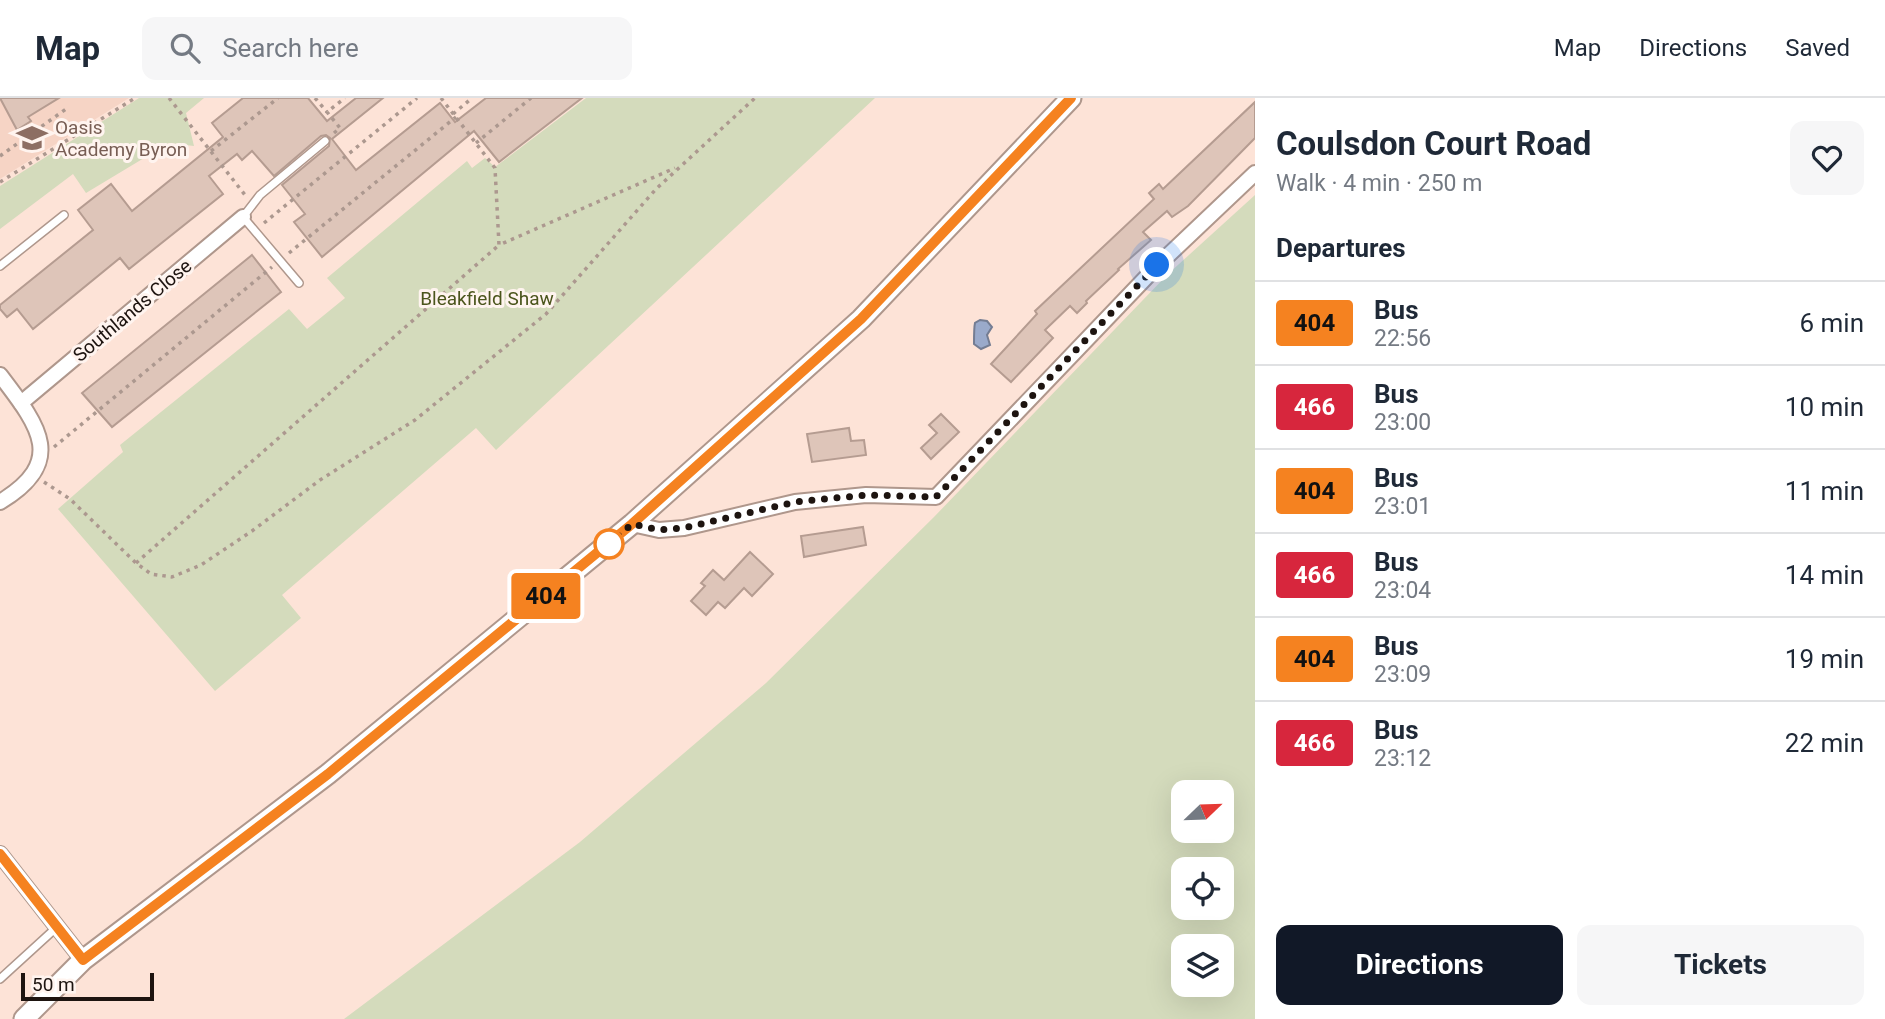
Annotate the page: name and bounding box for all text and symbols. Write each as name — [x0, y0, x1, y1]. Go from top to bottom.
search box — [142, 17, 632, 80]
text: Map — [35, 29, 100, 68]
icon: search — [166, 29, 204, 67]
text: Search here — [222, 33, 359, 63]
text: Map — [1554, 34, 1601, 62]
text: Directions — [1639, 34, 1747, 62]
text: Saved — [1785, 34, 1850, 62]
place label: Oasis Academy Byron — [55, 116, 187, 161]
school or university icon: Oasis Academy Byron — [15, 121, 49, 155]
button: heart — [1790, 121, 1864, 195]
text: Coulsdon Court Road — [1276, 124, 1591, 163]
text: Walk · 4 min · 250 m — [1276, 170, 1482, 197]
text: Departures — [1276, 233, 1406, 263]
your location — [1139, 247, 1174, 282]
street label: Southlands Close — [68, 254, 196, 367]
park label: Bleakfield Shaw — [420, 287, 554, 310]
text: Bus — [1374, 295, 1419, 325]
text: 6 min — [1799, 308, 1864, 338]
text: 404 — [1294, 309, 1335, 337]
text: 22:56 — [1374, 325, 1431, 352]
text: Bus — [1374, 379, 1419, 409]
text: 10 min — [1785, 392, 1864, 422]
text: 466 — [1294, 393, 1335, 421]
text: 23:00 — [1374, 409, 1431, 436]
text: Bus — [1374, 463, 1419, 493]
text: 11 min — [1785, 476, 1864, 506]
text: 404 — [1294, 477, 1335, 505]
text: 23:01 — [1374, 493, 1431, 520]
unlabelled marker — [594, 529, 624, 559]
text: Bus — [1374, 547, 1419, 577]
text: 14 min — [1785, 560, 1864, 590]
text: 466 — [1294, 561, 1335, 589]
line badge: 404 — [506, 573, 586, 619]
text: 23:04 — [1374, 577, 1431, 604]
text: 404 — [525, 582, 567, 610]
text: Bus — [1374, 631, 1419, 661]
text: 19 min — [1785, 644, 1864, 674]
text: 404 — [1294, 645, 1335, 673]
text: 23:09 — [1374, 661, 1431, 688]
text: Bus — [1374, 715, 1419, 745]
text: 22 min — [1785, 728, 1864, 758]
text: 466 — [1294, 729, 1335, 757]
text: 23:12 — [1374, 745, 1431, 772]
north arrow — [1171, 780, 1234, 844]
map controls — [1171, 780, 1234, 997]
button: locate — [1171, 857, 1234, 920]
button: Directions — [1276, 925, 1563, 1005]
button: Tickets — [1577, 925, 1864, 1005]
button: layers — [1171, 934, 1234, 997]
scale bar — [21, 970, 154, 1002]
text: 50 m — [32, 973, 75, 996]

